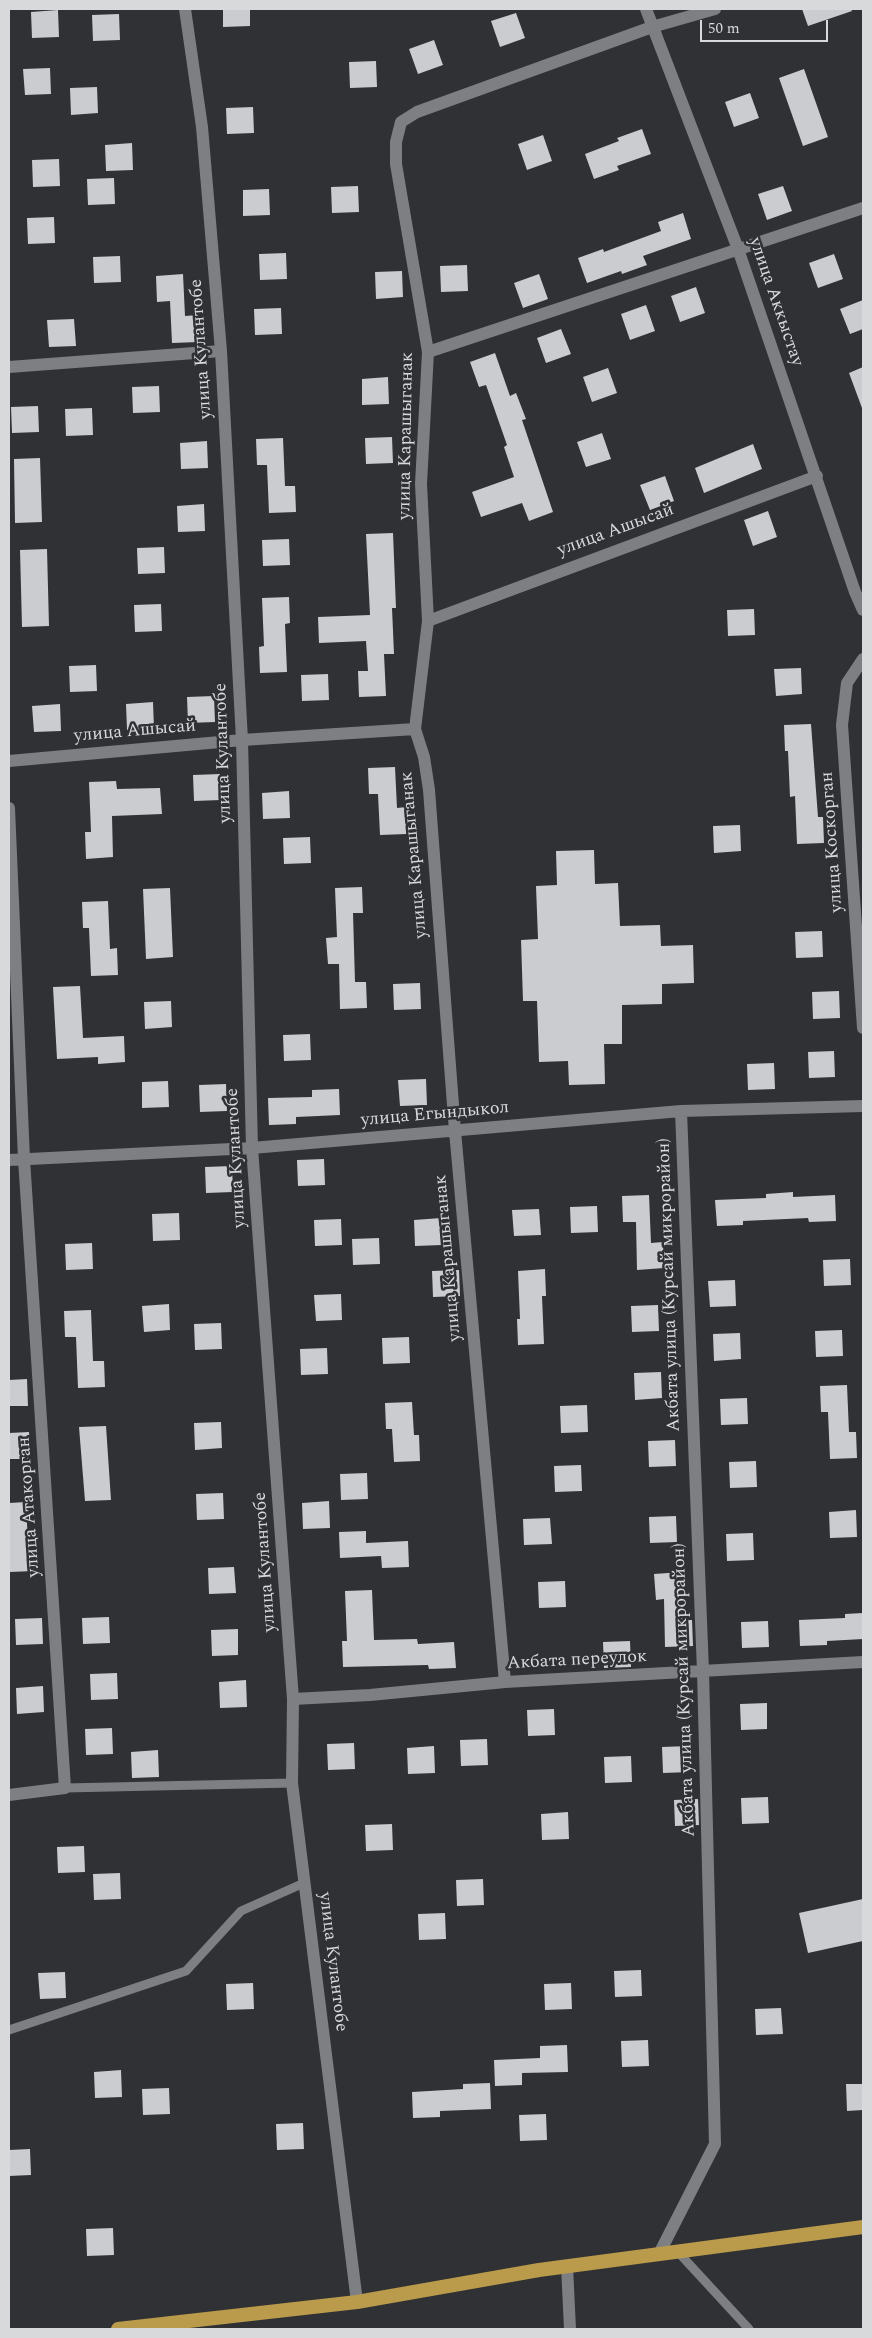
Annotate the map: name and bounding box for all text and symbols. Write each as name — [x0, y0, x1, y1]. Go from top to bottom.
scale bar — [702, 10, 830, 42]
text: 50 m — [708, 17, 740, 40]
street label: улица Аккыстау — [743, 235, 807, 369]
street label: улица Кулантобе — [186, 278, 218, 420]
street label: улица Карашыганак — [395, 352, 419, 520]
street label: улица Ашысай — [555, 500, 677, 562]
street label: улица Кулантобе — [211, 682, 237, 824]
street label: улица Ашысай — [73, 716, 197, 748]
street label: улица Карашыганак — [397, 771, 433, 939]
street label: улица Коскорган — [817, 771, 849, 913]
street label: улица Кулантобе — [223, 1087, 251, 1229]
street label: улица Егындыкол — [360, 1098, 510, 1132]
street label: Акбата улица (Курсай микрорайон) — [654, 1138, 686, 1432]
street label: улица Карашыганак — [431, 1174, 467, 1342]
street label: улица Атакорган — [14, 1436, 46, 1578]
street label: улица Кулантобе — [250, 1491, 282, 1633]
street label: Акбата улица (Курсай микрорайон) — [669, 1543, 701, 1837]
street label: Акбата переулок — [506, 1647, 648, 1675]
street label: улица Кулантобе — [313, 1891, 351, 2033]

